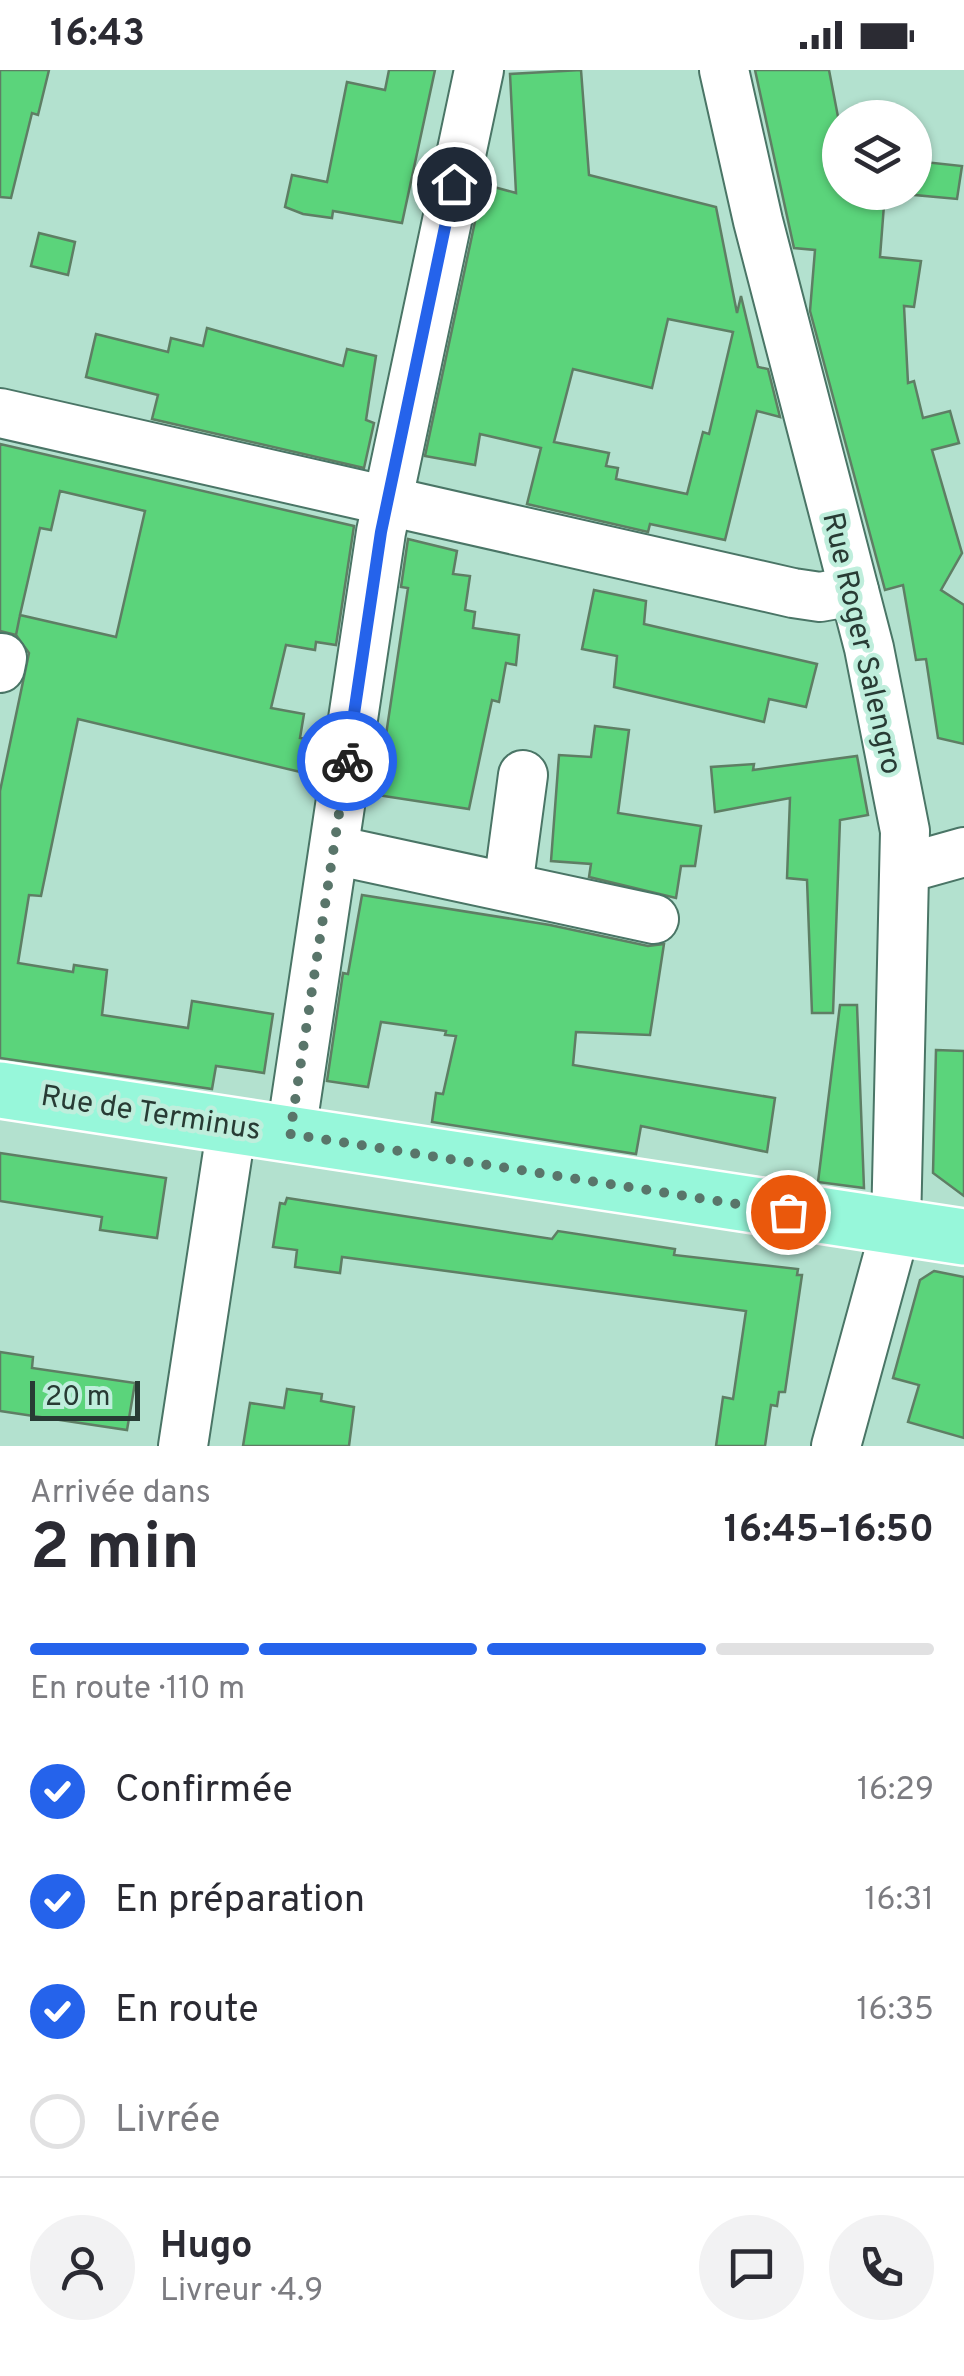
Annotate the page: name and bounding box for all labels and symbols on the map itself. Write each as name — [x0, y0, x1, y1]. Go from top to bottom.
pin — [412, 142, 497, 227]
street label: Rue Roger Salengro — [812, 509, 909, 778]
courier — [297, 711, 397, 811]
street label: Rue de Terminus — [38, 1079, 263, 1150]
pin — [746, 1170, 831, 1255]
scale bar — [30, 1376, 140, 1420]

